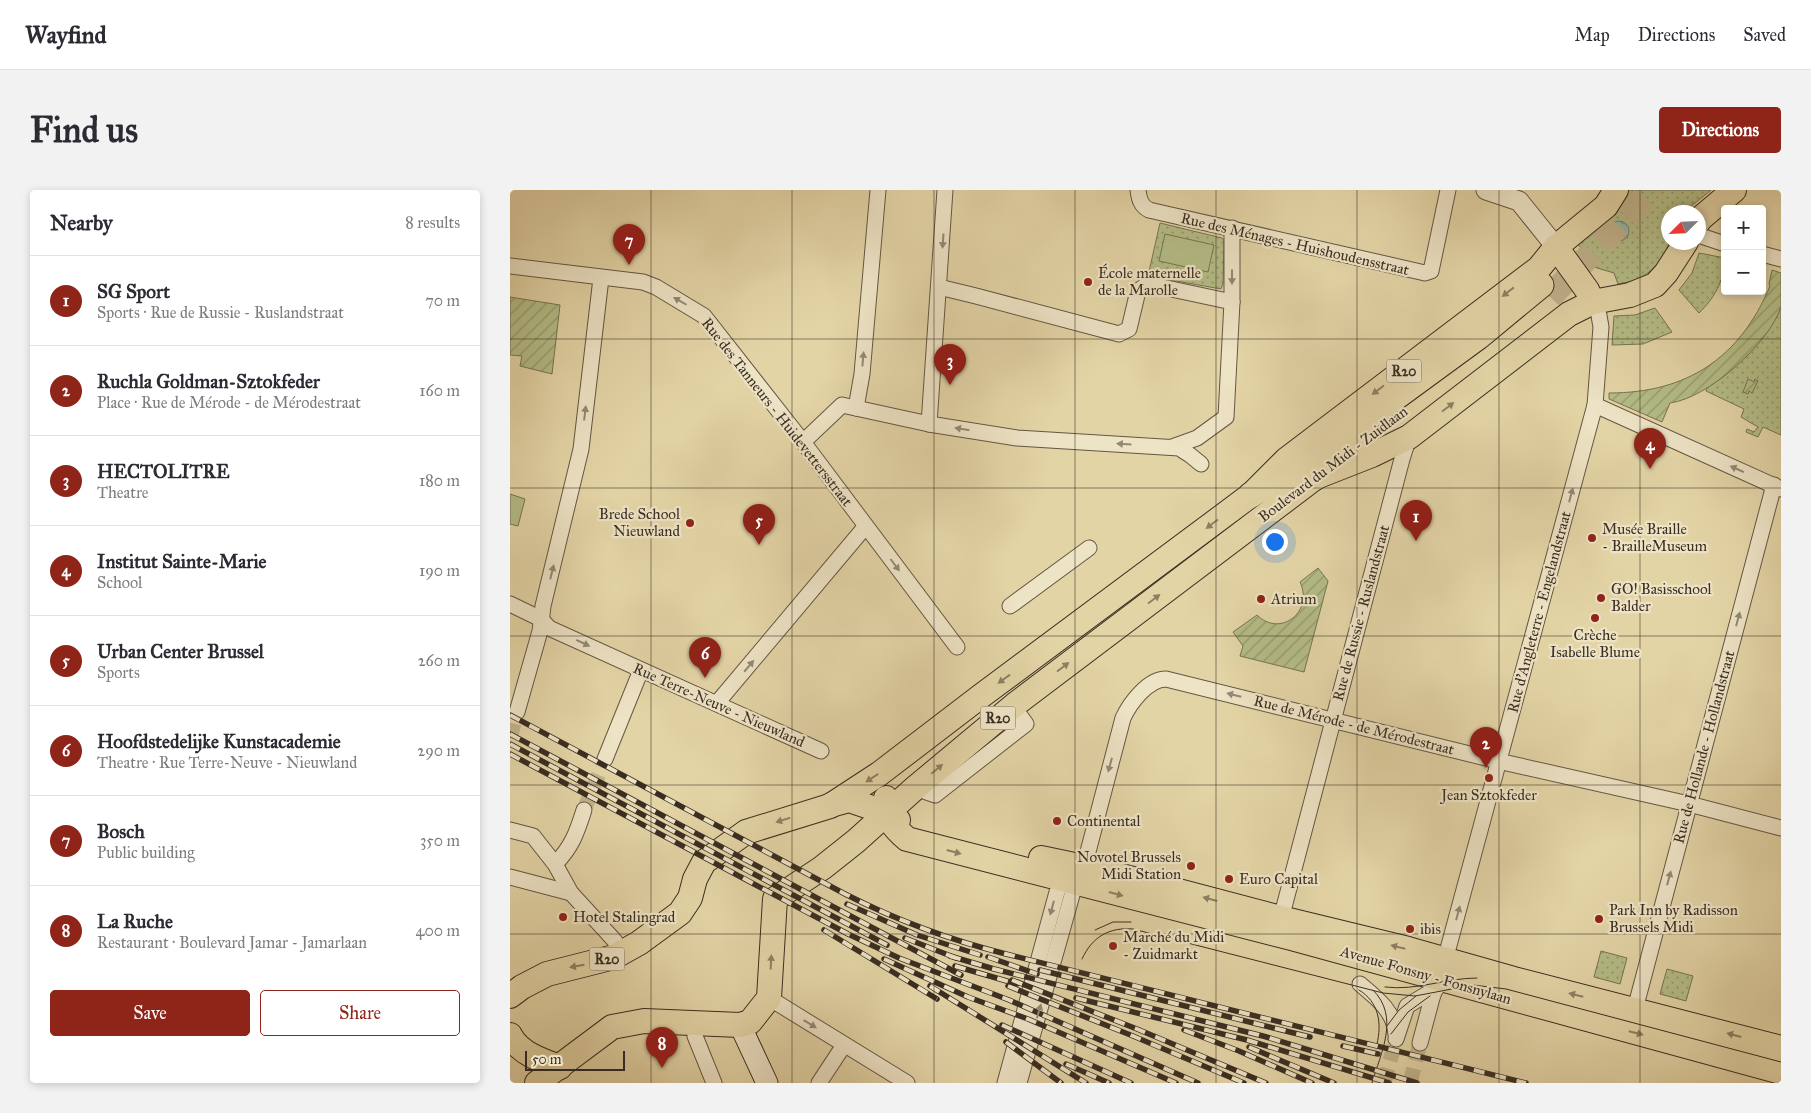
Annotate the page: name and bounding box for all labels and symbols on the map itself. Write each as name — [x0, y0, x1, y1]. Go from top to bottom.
north arrow — [1661, 205, 1706, 250]
street label: Rue des Ménages - Huishoudensstraat — [1179, 209, 1412, 279]
pin: 7 — [613, 224, 645, 265]
one-way arrow — [938, 233, 946, 249]
place label: École maternelle de la Marolle — [1098, 263, 1201, 299]
one-way arrow — [1228, 269, 1236, 285]
marker: École maternelle de la Marolle — [1082, 276, 1094, 288]
one-way arrow — [1501, 287, 1515, 297]
one-way arrow — [673, 297, 686, 306]
street label: Rue des Tanneurs - Huidevettersstraat — [698, 314, 857, 510]
pin: 3 — [934, 344, 966, 385]
one-way arrow — [859, 351, 867, 367]
road number: R20 — [1386, 360, 1422, 382]
one-way arrow — [1371, 385, 1385, 395]
street label: Boulevard du Midi - Zuidlaan — [1255, 402, 1411, 526]
one-way arrow — [1441, 402, 1455, 412]
one-way arrow — [582, 405, 590, 421]
one-way arrow — [954, 425, 970, 433]
pin: 4 — [1634, 428, 1666, 469]
one-way arrow — [1115, 440, 1131, 448]
one-way arrow — [1729, 464, 1744, 473]
one-way arrow — [1567, 487, 1575, 502]
pin: 1 — [1400, 500, 1432, 541]
pin: 5 — [743, 504, 775, 545]
place label: Brede School Nieuwland — [599, 505, 681, 540]
street label: Rue d'Angleterre - Engelandstraat — [1503, 509, 1575, 715]
marker: Brede School Nieuwland — [684, 517, 696, 529]
one-way arrow — [1205, 519, 1219, 529]
place label: Musée Braille - BrailleMuseum — [1602, 520, 1708, 555]
street label: Rue de Russie - Ruslandstraat — [1329, 522, 1393, 703]
your location — [1262, 529, 1288, 555]
marker: Musée Braille - BrailleMuseum — [1586, 532, 1598, 544]
one-way arrow — [890, 559, 900, 572]
one-way arrow — [548, 564, 556, 579]
place label: GO! Basisschool Balder — [1611, 580, 1713, 615]
place label: Atrium — [1270, 590, 1317, 608]
marker: GO! Basisschool Balder — [1595, 592, 1607, 604]
marker: Atrium — [1255, 593, 1267, 605]
one-way arrow — [1147, 594, 1160, 605]
marker: Crèche Isabelle Blume — [1589, 612, 1601, 624]
one-way arrow — [1734, 612, 1742, 627]
place label: Crèche Isabelle Blume — [1550, 626, 1640, 661]
pin: 6 — [689, 637, 721, 678]
one-way arrow — [576, 640, 590, 648]
street label: Rue de Hollande - Hollandstraat — [1670, 648, 1739, 846]
street label: Rue Terre-Neuve - Nieuwland — [630, 659, 808, 751]
one-way arrow — [743, 660, 754, 673]
one-way arrow — [1056, 662, 1070, 672]
one-way arrow — [998, 673, 1011, 684]
one-way arrow — [1227, 691, 1242, 699]
street label: Rue de Mérode - de Mérodestraat — [1252, 691, 1457, 759]
road number: R20 — [980, 706, 1016, 730]
pin: 2 — [1470, 727, 1502, 768]
one-way arrow — [1106, 758, 1114, 773]
one-way arrow — [930, 764, 943, 775]
marker: Jean Sztokfeder — [1483, 772, 1495, 784]
one-way arrow — [865, 773, 879, 783]
place label: Jean Sztokfeder — [1439, 786, 1537, 805]
place label: Continental — [1067, 812, 1141, 830]
marker: Continental — [1051, 815, 1063, 827]
one-way arrow — [776, 817, 791, 825]
one-way arrow — [947, 848, 962, 856]
place label: Novotel Brussels Midi Station — [1077, 848, 1181, 883]
marker: Novotel Brussels Midi Station — [1185, 860, 1197, 872]
place label: Euro Capital — [1239, 870, 1319, 888]
one-way arrow — [1666, 870, 1674, 885]
marker: Euro Capital — [1223, 873, 1235, 885]
one-way arrow — [1109, 890, 1124, 898]
one-way arrow — [1202, 895, 1217, 903]
one-way arrow — [1048, 900, 1056, 915]
place label: Park Inn by Radisson Brussels Midi — [1609, 901, 1738, 936]
one-way arrow — [1454, 905, 1462, 920]
place label: Hotel Stalingrad — [573, 908, 676, 926]
marker: Hotel Stalingrad — [557, 911, 569, 923]
marker: Park Inn by Radisson Brussels Midi — [1593, 913, 1605, 925]
place label: ibis — [1420, 920, 1441, 938]
marker: ibis — [1404, 923, 1416, 935]
place label: Marché du Midi - Zuidmarkt — [1123, 928, 1224, 963]
marker: Marché du Midi - Zuidmarkt — [1107, 940, 1119, 952]
street label: Avenue Fonsny - Fonsnylaan — [1338, 942, 1513, 1008]
one-way arrow — [1390, 943, 1405, 951]
road number: R20 — [590, 948, 624, 971]
one-way arrow — [768, 954, 776, 970]
one-way arrow — [568, 963, 584, 971]
one-way arrow — [1569, 991, 1584, 999]
one-way arrow — [1036, 1003, 1044, 1018]
one-way arrow — [804, 1020, 817, 1029]
pin: 8 — [646, 1027, 678, 1068]
one-way arrow — [1628, 1029, 1643, 1037]
one-way arrow — [1726, 1031, 1741, 1039]
scale bar — [525, 1048, 625, 1071]

